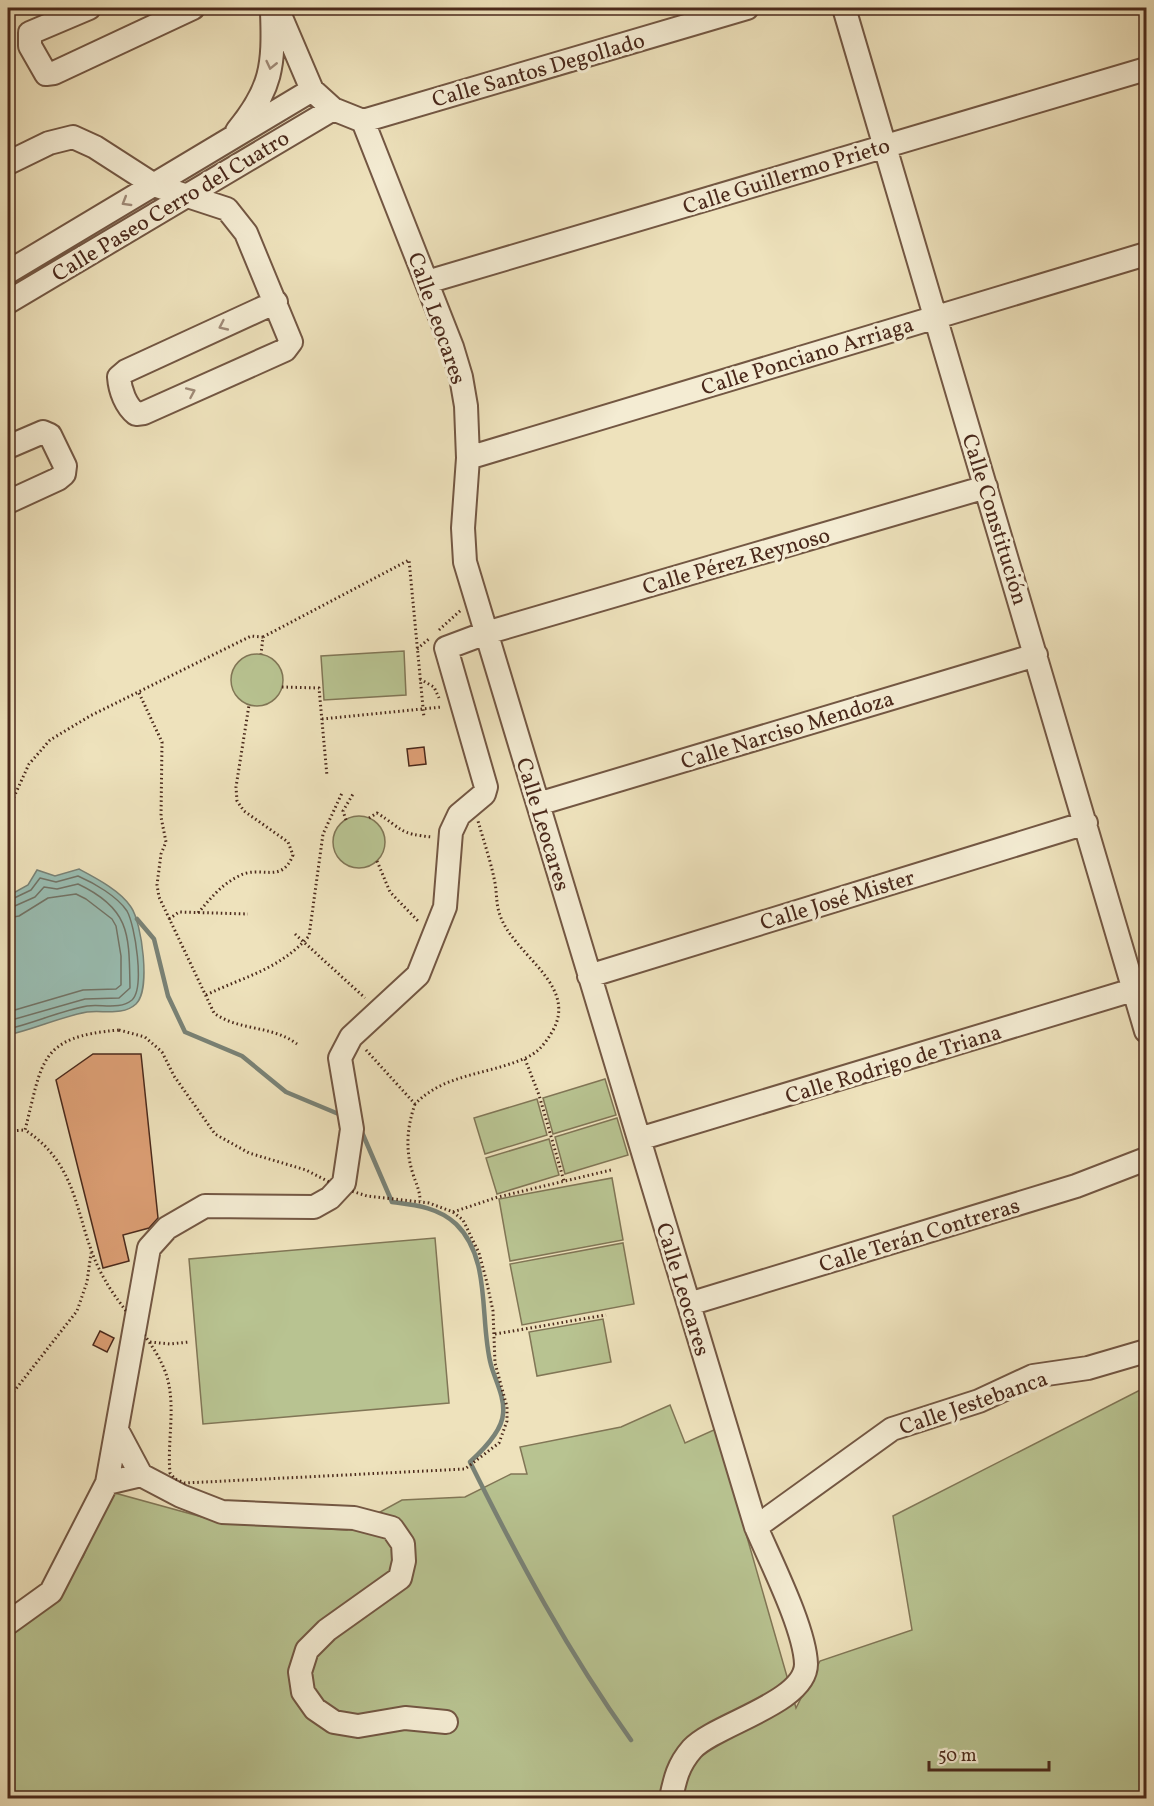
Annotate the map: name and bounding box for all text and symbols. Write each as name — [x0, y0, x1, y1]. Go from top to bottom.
street label: Calle Santos Degollado — [429, 26, 649, 117]
one-way arrow — [265, 60, 278, 70]
street label: Calle Paseo Cerro del Cuatro — [47, 124, 296, 291]
street label: Calle Guillermo Prieto — [679, 131, 894, 224]
one-way arrow — [122, 194, 132, 206]
street label: Calle Leocares — [399, 249, 473, 389]
street label: Calle Ponciano Arriaga — [698, 310, 918, 404]
one-way arrow — [218, 319, 229, 331]
one-way arrow — [184, 387, 195, 399]
street label: Calle Constitución — [953, 430, 1034, 609]
street label: Calle Pérez Reynoso — [639, 521, 834, 604]
street label: Calle Narciso Mendoza — [677, 684, 898, 779]
street label: Calle Leocares — [507, 754, 577, 895]
street label: Calle José Mister — [757, 863, 919, 940]
street label: Calle Rodrigo de Triana — [782, 1018, 1006, 1113]
street label: Calle Terán Contreras — [816, 1191, 1024, 1282]
street label: Calle Leocares — [647, 1219, 717, 1360]
street label: Calle Jestebanca — [895, 1364, 1052, 1444]
scale bar — [929, 1734, 1049, 1772]
text: 50 m — [938, 1744, 977, 1769]

